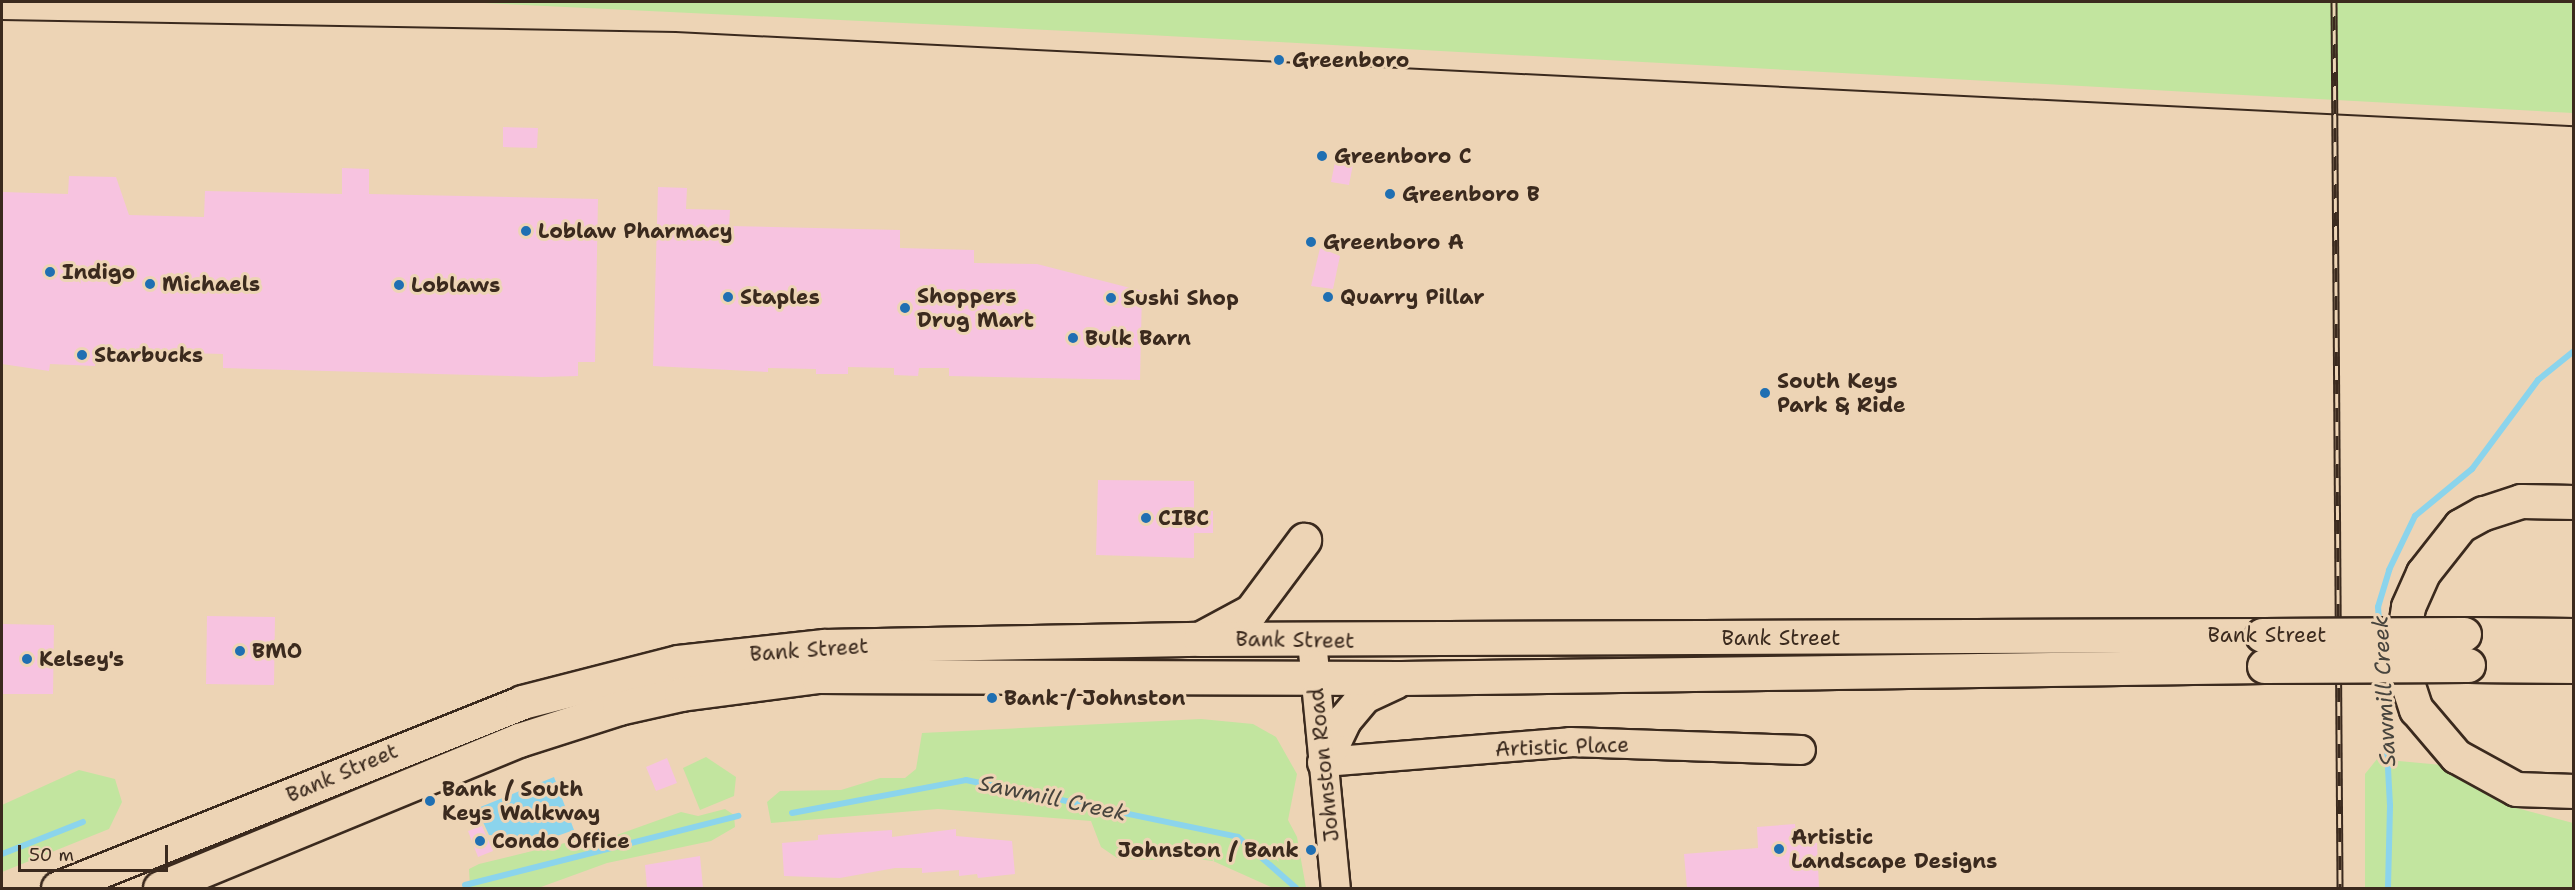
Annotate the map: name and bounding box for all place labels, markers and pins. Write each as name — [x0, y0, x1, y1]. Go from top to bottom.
place label: Greenboro — [1292, 47, 1409, 73]
marker: Greenboro — [1270, 51, 1288, 69]
place label: Greenboro C — [1334, 143, 1472, 169]
marker: Greenboro C — [1315, 149, 1329, 163]
place label: Greenboro B — [1402, 181, 1540, 207]
marker: Greenboro B — [1383, 187, 1397, 201]
place label: Loblaw Pharmacy — [538, 218, 733, 244]
marker: Loblaw Pharmacy — [519, 224, 533, 238]
place label: Greenboro A — [1323, 229, 1464, 255]
marker: Greenboro A — [1304, 235, 1318, 249]
place label: Indigo — [62, 259, 135, 285]
marker: Indigo — [43, 265, 57, 279]
place label: Michaels — [162, 271, 260, 297]
place label: Loblaws — [411, 272, 500, 298]
marker: Michaels — [143, 277, 157, 291]
marker: Loblaws — [392, 278, 406, 292]
place label: Shoppers Drug Mart — [917, 283, 1034, 333]
place label: Staples — [740, 284, 820, 310]
place label: Quarry Pillar — [1340, 284, 1485, 310]
place label: Sushi Shop — [1123, 285, 1239, 311]
marker: Staples — [721, 290, 735, 304]
marker: Quarry Pillar — [1321, 290, 1335, 304]
marker: Sushi Shop — [1104, 291, 1118, 305]
marker: Shoppers Drug Mart — [898, 301, 912, 315]
place label: Bulk Barn — [1085, 325, 1191, 351]
marker: Bulk Barn — [1066, 331, 1080, 345]
place label: Starbucks — [94, 342, 203, 368]
marker: Starbucks — [75, 348, 89, 362]
place label: South Keys Park & Ride — [1777, 368, 1906, 418]
marker: South Keys Park & Ride — [1758, 386, 1772, 400]
place label: CIBC — [1158, 505, 1209, 531]
marker: CIBC — [1139, 511, 1153, 525]
place label: BMO — [252, 638, 302, 664]
marker: BMO — [233, 644, 247, 658]
place label: Kelsey's — [39, 646, 124, 672]
marker: Kelsey's — [20, 652, 34, 666]
place label: Bank / Johnston — [1004, 685, 1186, 711]
marker: Bank / Johnston — [985, 691, 999, 705]
place label: Bank / South Keys Walkway — [442, 776, 600, 826]
marker: Bank / South Keys Walkway — [423, 794, 437, 808]
place label: Artistic Landscape Designs — [1791, 824, 1997, 874]
place label: Condo Office — [492, 828, 630, 854]
marker: Condo Office — [473, 834, 487, 848]
place label: Johnston / Bank — [1117, 837, 1299, 863]
marker: Artistic Landscape Designs — [1772, 842, 1786, 856]
marker: Johnston / Bank — [1304, 843, 1318, 857]

